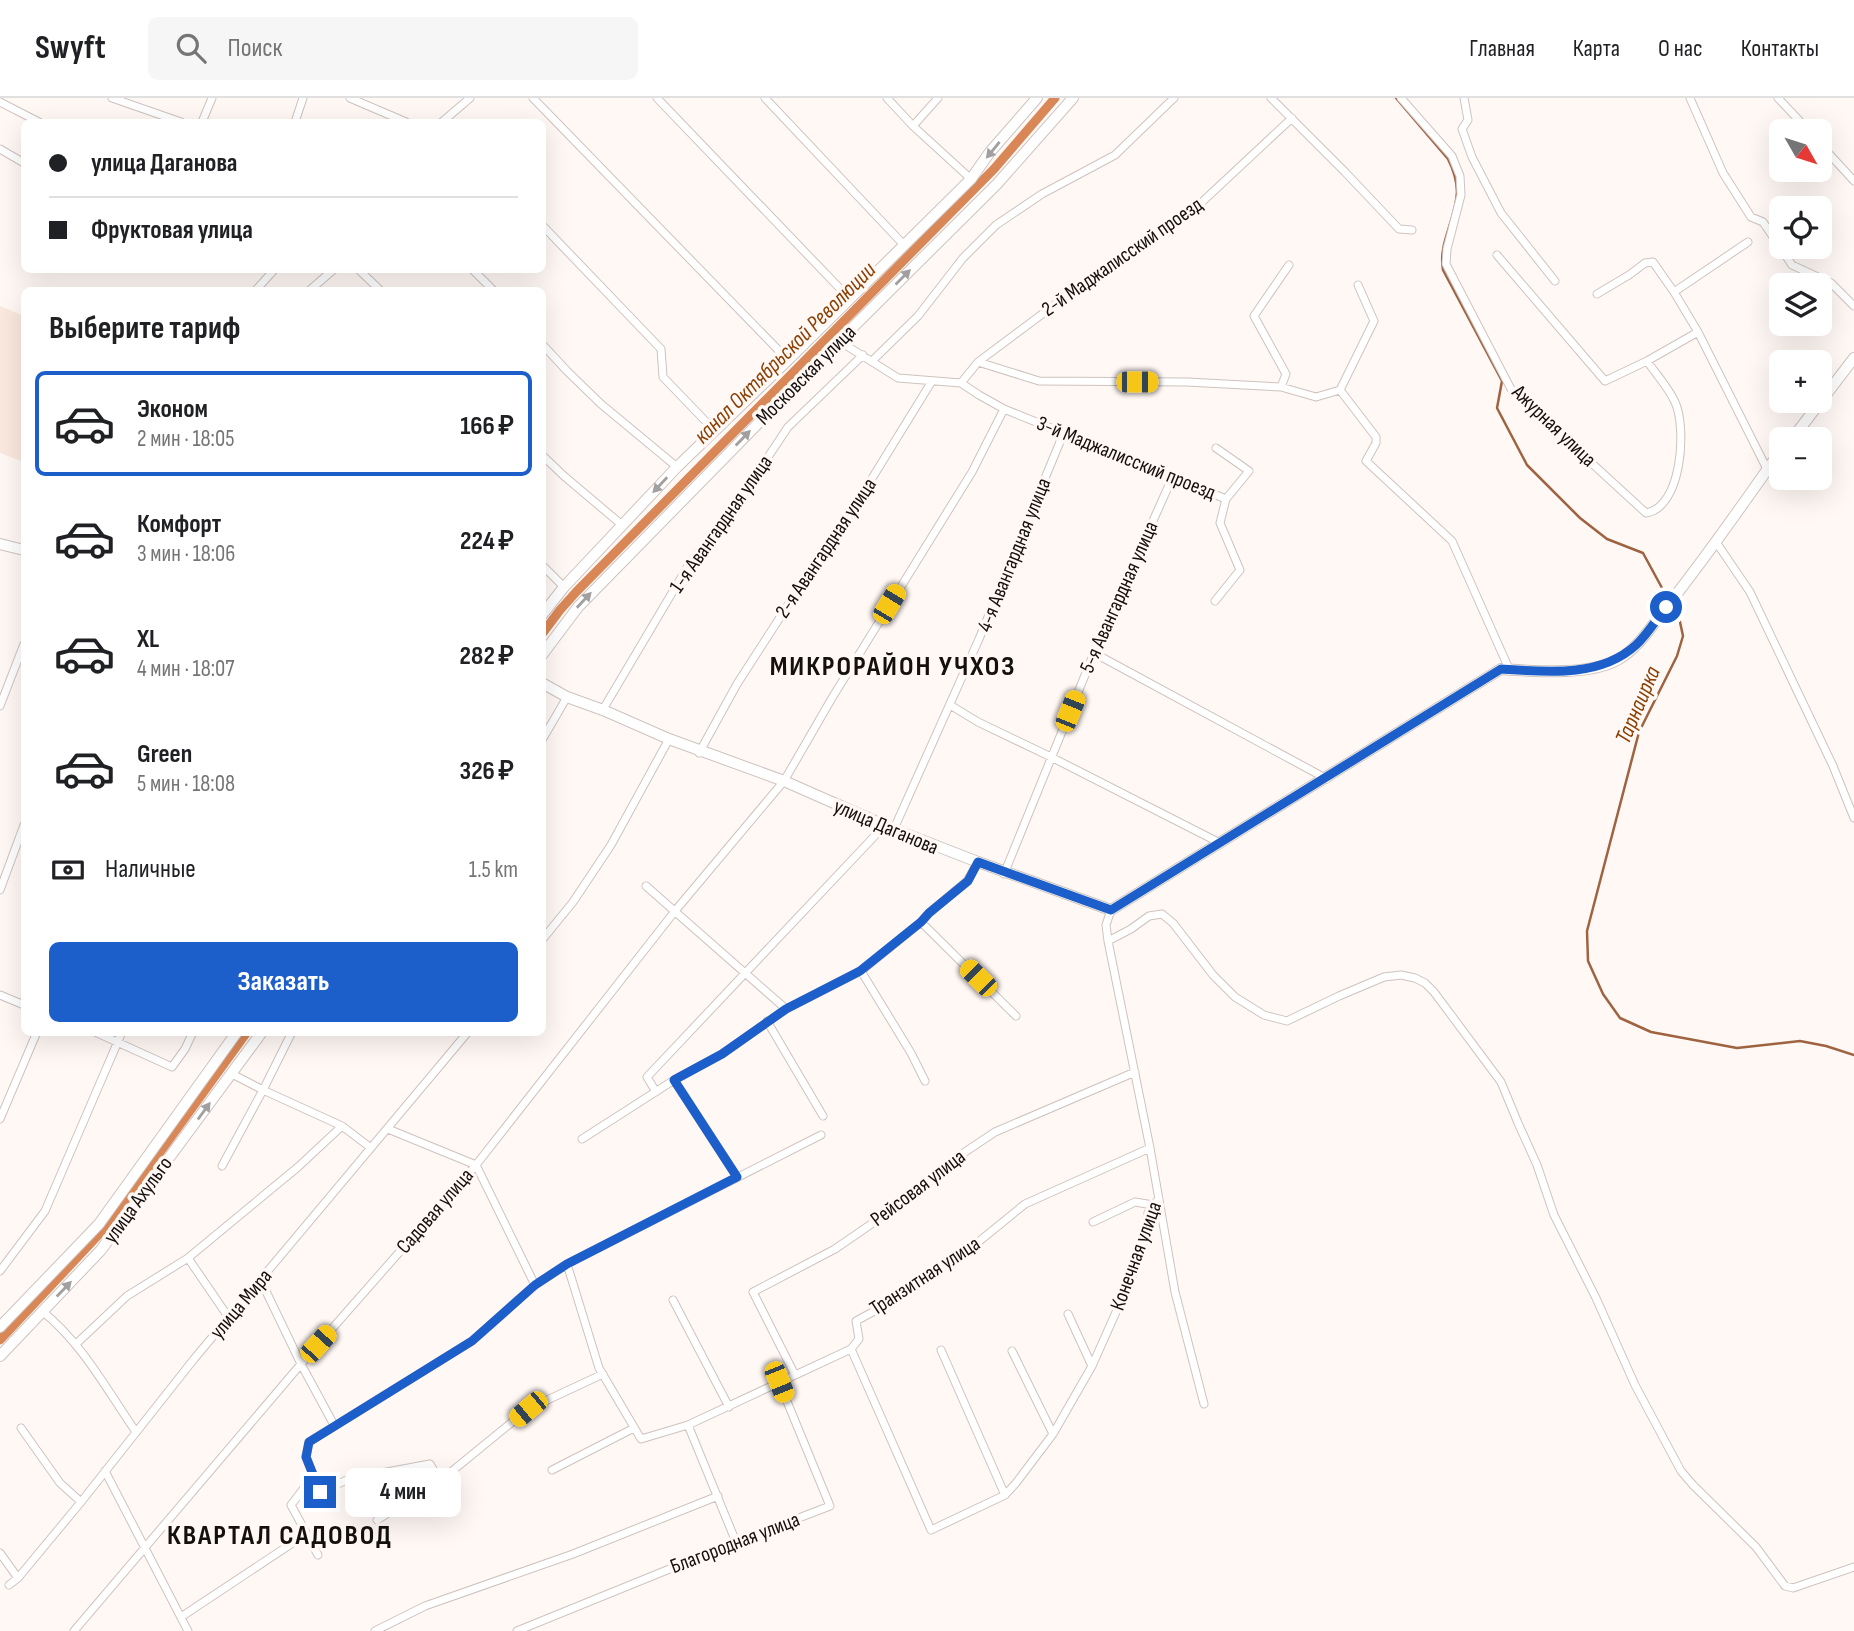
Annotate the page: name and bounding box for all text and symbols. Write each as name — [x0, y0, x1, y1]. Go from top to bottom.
search box — [148, 17, 638, 80]
text: Swyft — [35, 28, 106, 68]
icon: search — [172, 29, 210, 67]
text: Поиск — [228, 33, 282, 64]
text: Главная — [1469, 34, 1535, 63]
text: Карта — [1573, 34, 1620, 63]
text: О нас — [1658, 34, 1703, 63]
text: Контакты — [1741, 34, 1819, 63]
north arrow — [1769, 119, 1832, 182]
map controls — [1769, 119, 1832, 490]
one-way arrow — [986, 141, 1001, 158]
text: улица Даганова — [91, 148, 238, 179]
street label: 2-й Маджалисский проезд — [1037, 192, 1207, 322]
button: locate — [1769, 196, 1832, 259]
text: Фруктовая улица — [91, 215, 253, 246]
water label: канал Октябрьской Революции — [688, 256, 882, 450]
one-way arrow — [895, 268, 912, 285]
button: layers — [1769, 273, 1832, 336]
text: Выберите тариф — [49, 309, 240, 348]
street label: Московская улица — [751, 320, 861, 430]
button: + — [1769, 350, 1832, 413]
car — [1117, 372, 1159, 393]
street label: Ажурная улица — [1506, 379, 1601, 472]
icon: car — [53, 392, 116, 455]
text: Эконом — [137, 394, 208, 425]
text: 166 ₽ — [460, 411, 514, 442]
street label: 3-й Маджалисский проезд — [1033, 411, 1219, 505]
text: 2 мин · 18:05 — [137, 425, 234, 453]
button: − — [1769, 427, 1832, 490]
one-way arrow — [735, 430, 751, 447]
street label: 1-я Авангардная улица — [664, 450, 778, 598]
street label: 2-я Авангардная улица — [770, 473, 882, 623]
street label: 4-я Авангардная улица — [972, 474, 1056, 636]
one-way arrow — [652, 476, 668, 494]
icon: car — [53, 507, 116, 570]
text: Комфорт — [137, 509, 221, 540]
street label: 5-я Авангардная улица — [1074, 517, 1164, 677]
text: 224 ₽ — [460, 526, 514, 557]
text: 3 мин · 18:06 — [137, 540, 235, 568]
car — [870, 581, 909, 627]
route start — [1650, 591, 1682, 623]
one-way arrow — [575, 592, 592, 609]
icon: car — [53, 622, 116, 685]
text: XL — [137, 624, 159, 655]
text: 282 ₽ — [460, 641, 514, 672]
district label: МИКРОРАЙОН УЧХОЗ — [770, 650, 1016, 683]
text: 4 мин · 18:07 — [137, 655, 234, 683]
water label: Тарнаирка — [1609, 661, 1667, 748]
car — [1053, 688, 1088, 734]
icon: car — [53, 737, 116, 800]
text: Green — [137, 739, 192, 770]
text: 326 ₽ — [460, 756, 514, 787]
text: 5 мин · 18:08 — [137, 770, 235, 798]
street label: улица Даганова — [830, 794, 942, 860]
icon: cash — [49, 851, 87, 889]
text: Наличные — [105, 854, 196, 885]
text: 1.5 km — [469, 856, 518, 884]
button: Заказать — [49, 942, 518, 1022]
car — [956, 956, 1001, 1000]
one-way arrow — [197, 1102, 211, 1120]
street label: Рейсовая улица — [866, 1144, 970, 1232]
street label: улица Ахульго — [98, 1152, 178, 1248]
street label: Садовая улица — [391, 1163, 479, 1259]
street label: Конечная улица — [1105, 1198, 1167, 1314]
street label: Транзитная улица — [865, 1231, 985, 1321]
street label: улица Мира — [205, 1264, 277, 1344]
one-way arrow — [55, 1281, 71, 1298]
car — [297, 1321, 340, 1367]
car — [762, 1359, 797, 1405]
car — [506, 1387, 551, 1431]
callout: 4 мин — [344, 1468, 460, 1516]
route end — [304, 1476, 336, 1508]
text: 4 мин — [380, 1478, 426, 1506]
street label: Благородная улица — [667, 1507, 803, 1579]
district label: КВАРТАЛ САДОВОД — [167, 1519, 393, 1552]

